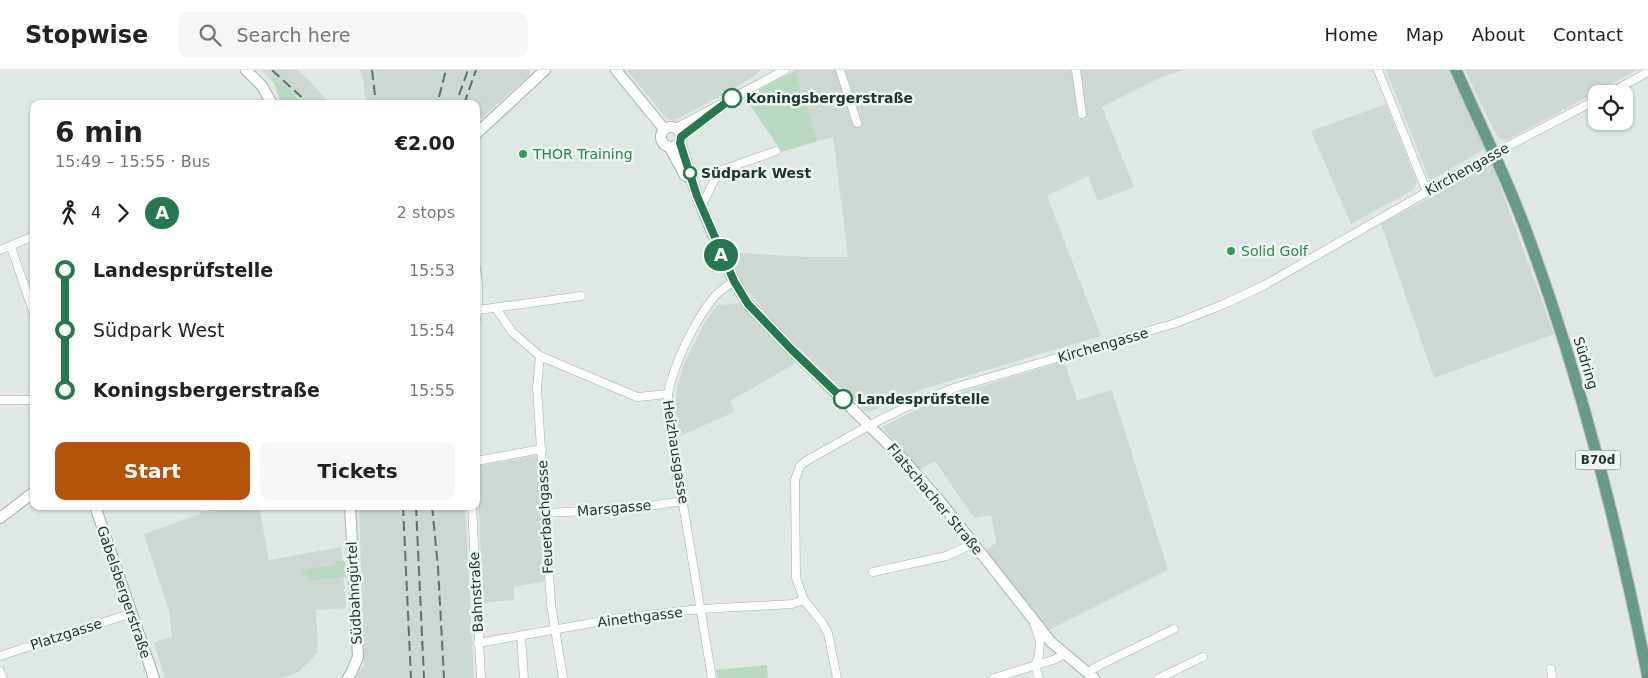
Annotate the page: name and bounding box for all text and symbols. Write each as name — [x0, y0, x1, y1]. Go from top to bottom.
search box — [178, 12, 528, 57]
text: Stopwise — [25, 21, 148, 49]
icon: search — [196, 21, 224, 49]
text: Search here — [236, 24, 351, 46]
text: Home — [1325, 24, 1378, 45]
text: Map — [1406, 24, 1444, 45]
text: About — [1472, 24, 1525, 45]
text: Contact — [1553, 24, 1623, 45]
map controls — [1588, 85, 1633, 130]
button: locate — [1588, 85, 1633, 130]
marker: Koningsbergerstraße — [722, 88, 742, 108]
place label: Koningsbergerstraße — [746, 90, 913, 106]
text: 6 min — [55, 116, 143, 149]
text: €2.00 — [395, 132, 455, 154]
street label: Kirchengasse — [1422, 139, 1512, 199]
place label: THOR Training — [532, 146, 633, 162]
marker: THOR Training — [517, 148, 529, 160]
text: 15:49 – 15:55 · Bus — [55, 152, 210, 171]
place label: Südpark West — [701, 165, 811, 181]
marker: Südpark West — [683, 166, 697, 180]
icon: walk — [55, 199, 83, 227]
icon: forward — [109, 199, 137, 227]
text: A — [155, 202, 169, 223]
text: 4 — [91, 203, 101, 222]
text: 2 stops — [397, 203, 455, 222]
line badge: A — [705, 239, 737, 271]
place label: Solid Golf — [1241, 243, 1309, 259]
text: A — [714, 244, 728, 265]
marker: Solid Golf — [1225, 245, 1237, 257]
text: Landesprüfstelle — [93, 259, 273, 281]
text: 15:53 — [409, 261, 455, 280]
text: Südpark West — [93, 319, 224, 341]
text: 15:54 — [409, 321, 455, 340]
street label: Kirchengasse — [1056, 324, 1150, 366]
street label: Südring — [1570, 335, 1602, 391]
text: Koningsbergerstraße — [93, 379, 320, 401]
text: 15:55 — [409, 381, 455, 400]
marker: Landesprüfstelle — [833, 389, 853, 409]
place label: Landesprüfstelle — [857, 391, 990, 407]
street label: Heizhausgasse — [660, 399, 692, 505]
street label: Flatschacher Straße — [884, 440, 986, 558]
button: Start — [55, 442, 250, 500]
button: Tickets — [260, 442, 455, 500]
road number: B70d — [1576, 450, 1620, 470]
street label: Feuerbachgasse — [534, 460, 556, 574]
street label: Marsgasse — [576, 497, 652, 519]
street label: Gabelsbergerstraße — [94, 524, 154, 660]
street label: Südbahngürtel — [343, 541, 365, 645]
street label: Bahnstraße — [466, 551, 486, 633]
street label: Ainethgasse — [596, 604, 684, 630]
street label: Platzgasse — [28, 615, 104, 653]

